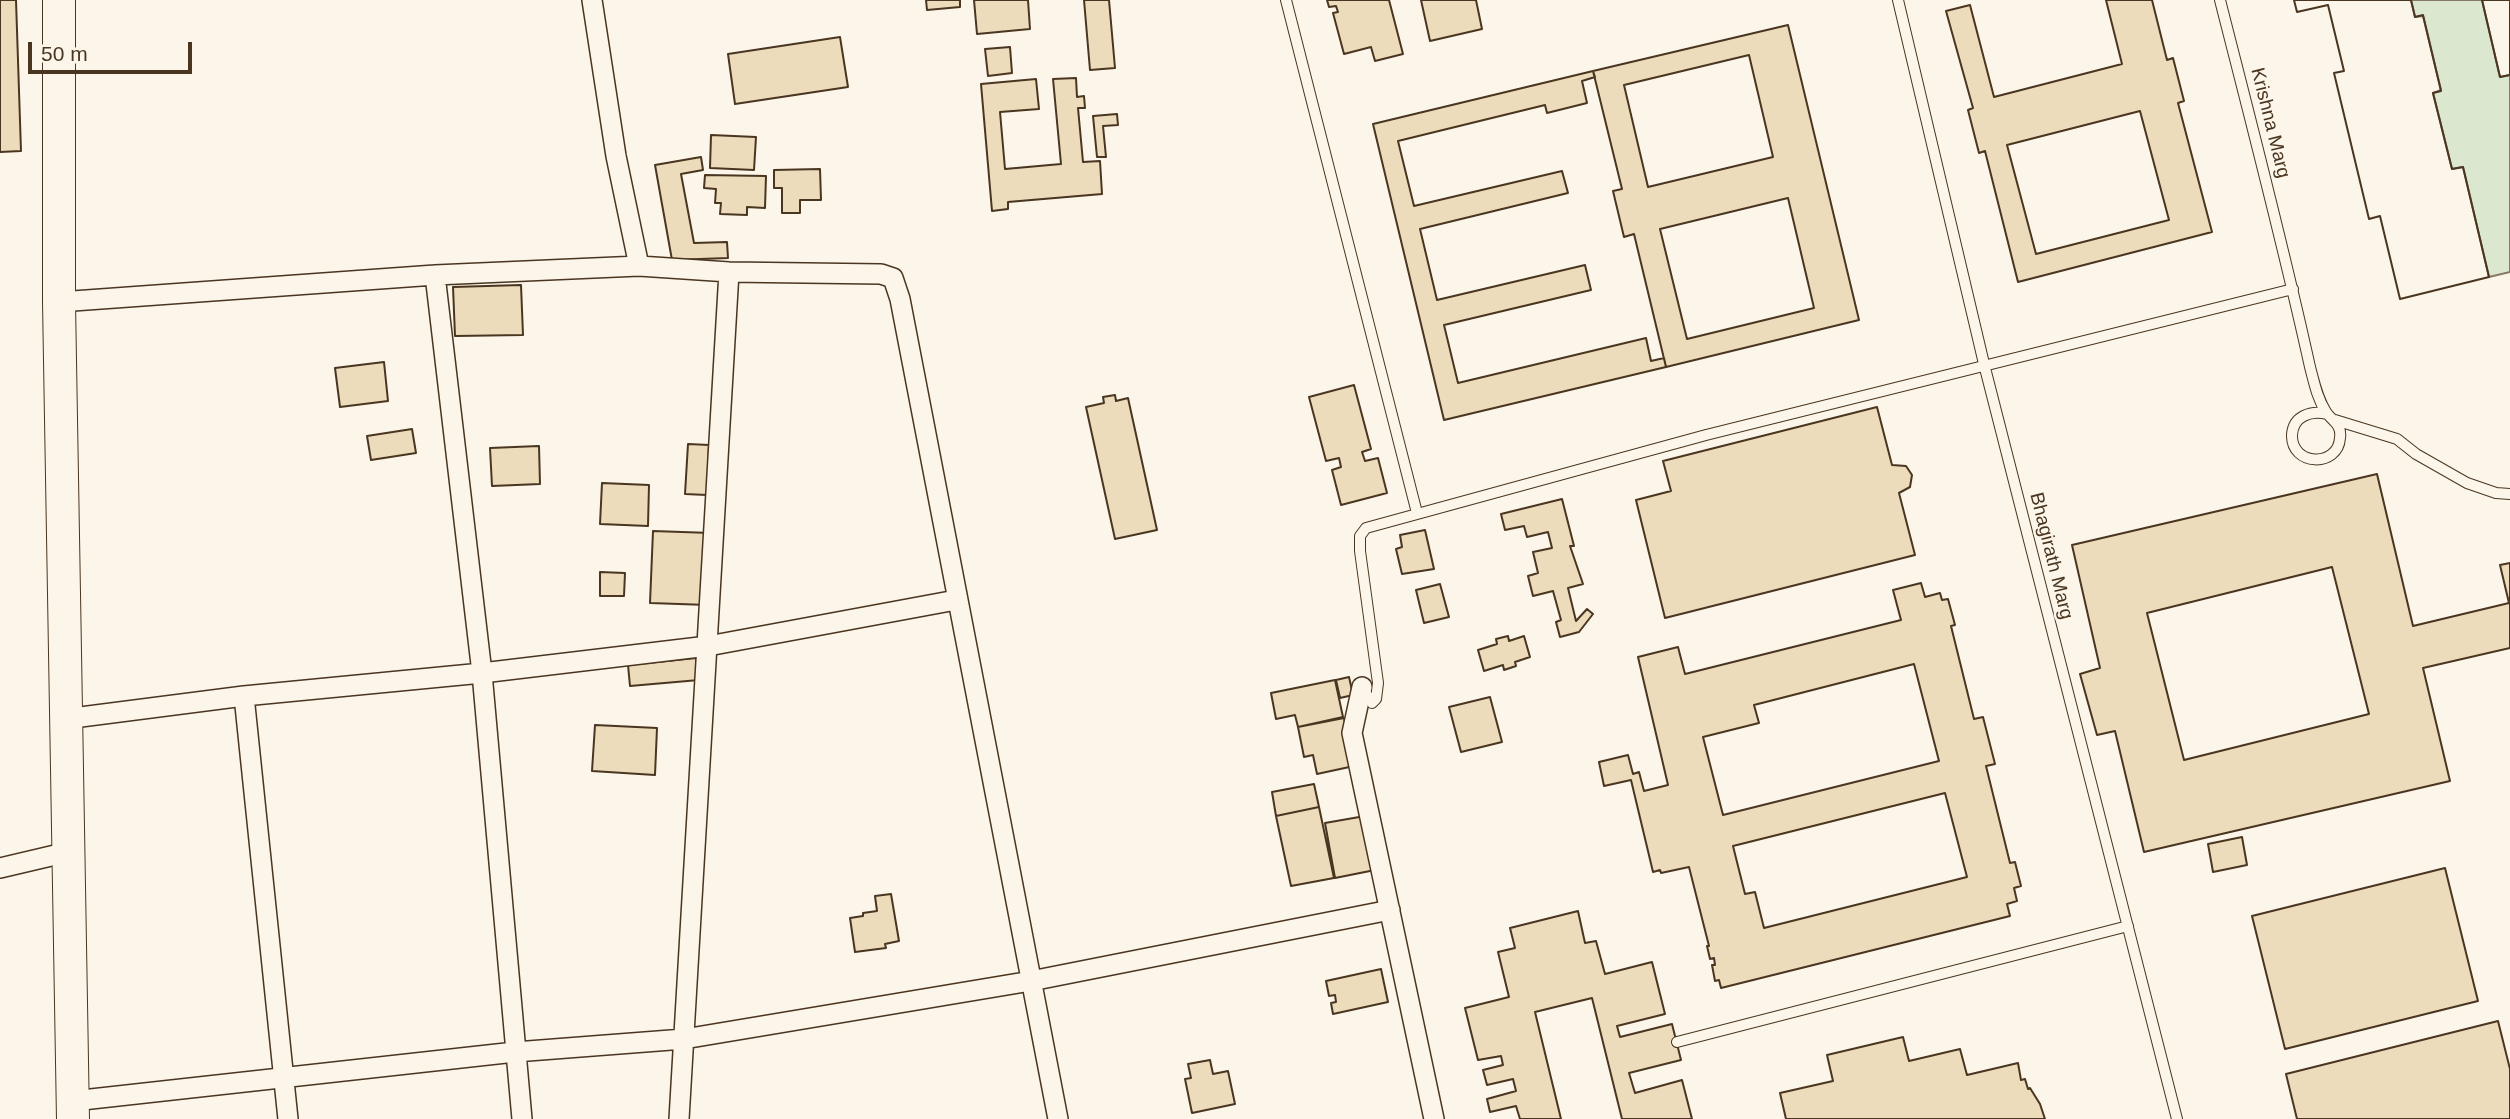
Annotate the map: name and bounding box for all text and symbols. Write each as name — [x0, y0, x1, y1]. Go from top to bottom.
scale bar — [32, 28, 196, 72]
text: 50 m — [41, 42, 88, 65]
street label: Krishna Marg — [2245, 65, 2295, 181]
street label: Bhagirath Marg — [2024, 490, 2078, 622]

